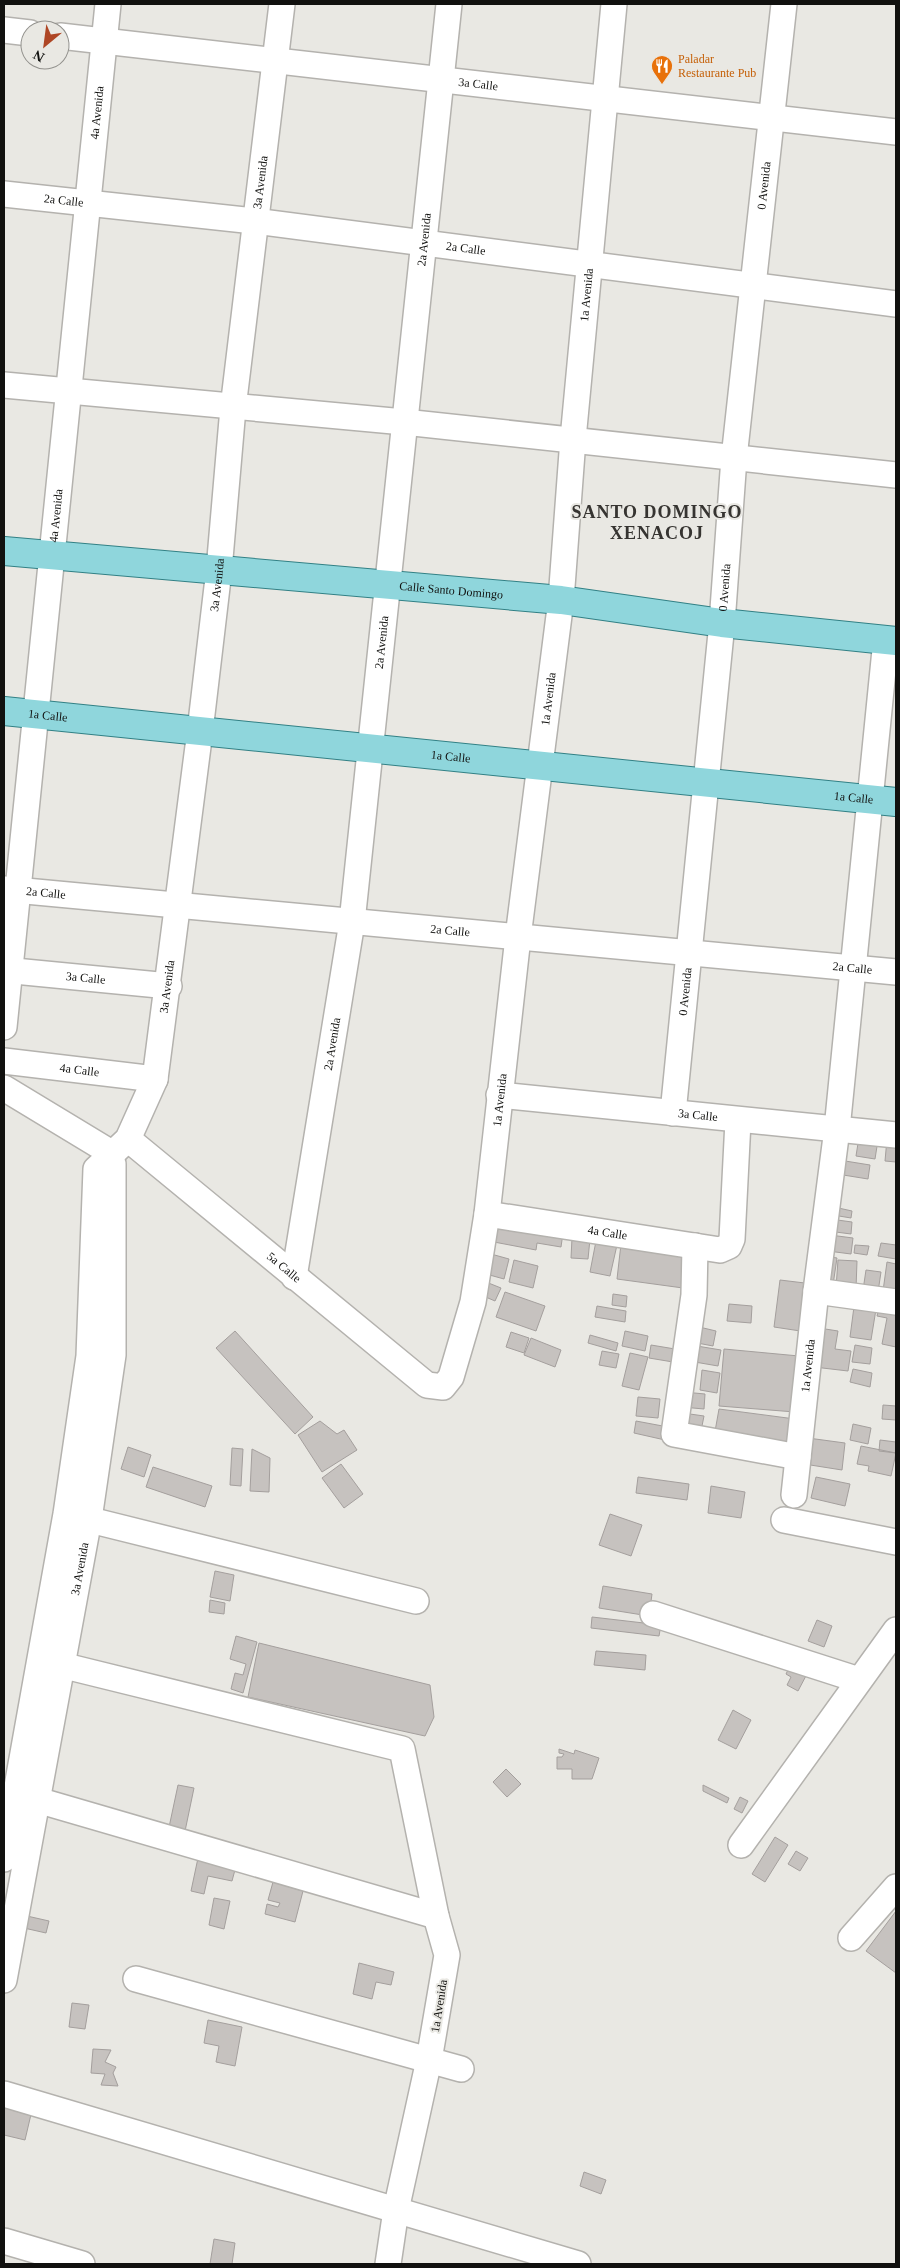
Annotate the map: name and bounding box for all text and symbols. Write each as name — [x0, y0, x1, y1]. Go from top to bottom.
north arrow — [20, 20, 70, 70]
text: N — [31, 47, 47, 65]
place label: Paladar Restaurante Pub — [678, 52, 756, 80]
restaurant icon: Paladar Restaurante Pub — [650, 54, 674, 85]
street label: 3a Calle — [458, 75, 499, 93]
street label: 4a Avenida — [87, 85, 107, 140]
street label: 3a Avenida — [250, 154, 271, 210]
street label: 0 Avenida — [754, 160, 774, 210]
street label: 2a Calle — [43, 191, 84, 210]
street label: 2a Avenida — [414, 212, 434, 267]
street label: 2a Calle — [445, 239, 486, 258]
street label: 1a Avenida — [577, 267, 596, 322]
street label: 4a Avenida — [46, 488, 66, 543]
district label: SANTO DOMINGO XENACOJ — [571, 502, 743, 543]
street label: 3a Avenida — [207, 557, 227, 612]
street label: 0 Avenida — [716, 562, 733, 612]
street label: Calle Santo Domingo — [399, 579, 504, 602]
street label: 2a Avenida — [372, 614, 391, 670]
street label: 1a Avenida — [538, 671, 559, 726]
street label: 1a Calle — [27, 706, 68, 724]
street label: 1a Calle — [430, 748, 471, 766]
street label: 1a Calle — [833, 789, 874, 807]
street label: 2a Calle — [25, 884, 66, 902]
street label: 2a Calle — [430, 922, 470, 939]
street label: 3a Avenida — [157, 959, 177, 1014]
street label: 2a Calle — [832, 959, 873, 977]
street label: 0 Avenida — [676, 966, 695, 1016]
street label: 3a Calle — [65, 969, 106, 987]
street label: 2a Avenida — [321, 1016, 343, 1072]
street label: 4a Calle — [59, 1061, 100, 1079]
street label: 1a Avenida — [490, 1072, 510, 1127]
street label: 3a Calle — [678, 1106, 718, 1124]
street label: 4a Calle — [587, 1223, 628, 1243]
street label: 5a Calle — [264, 1249, 304, 1285]
street label: 1a Avenida — [798, 1338, 818, 1393]
street label: 3a Avenida — [68, 1541, 92, 1596]
street label: 1a Avenida — [428, 1978, 450, 2033]

